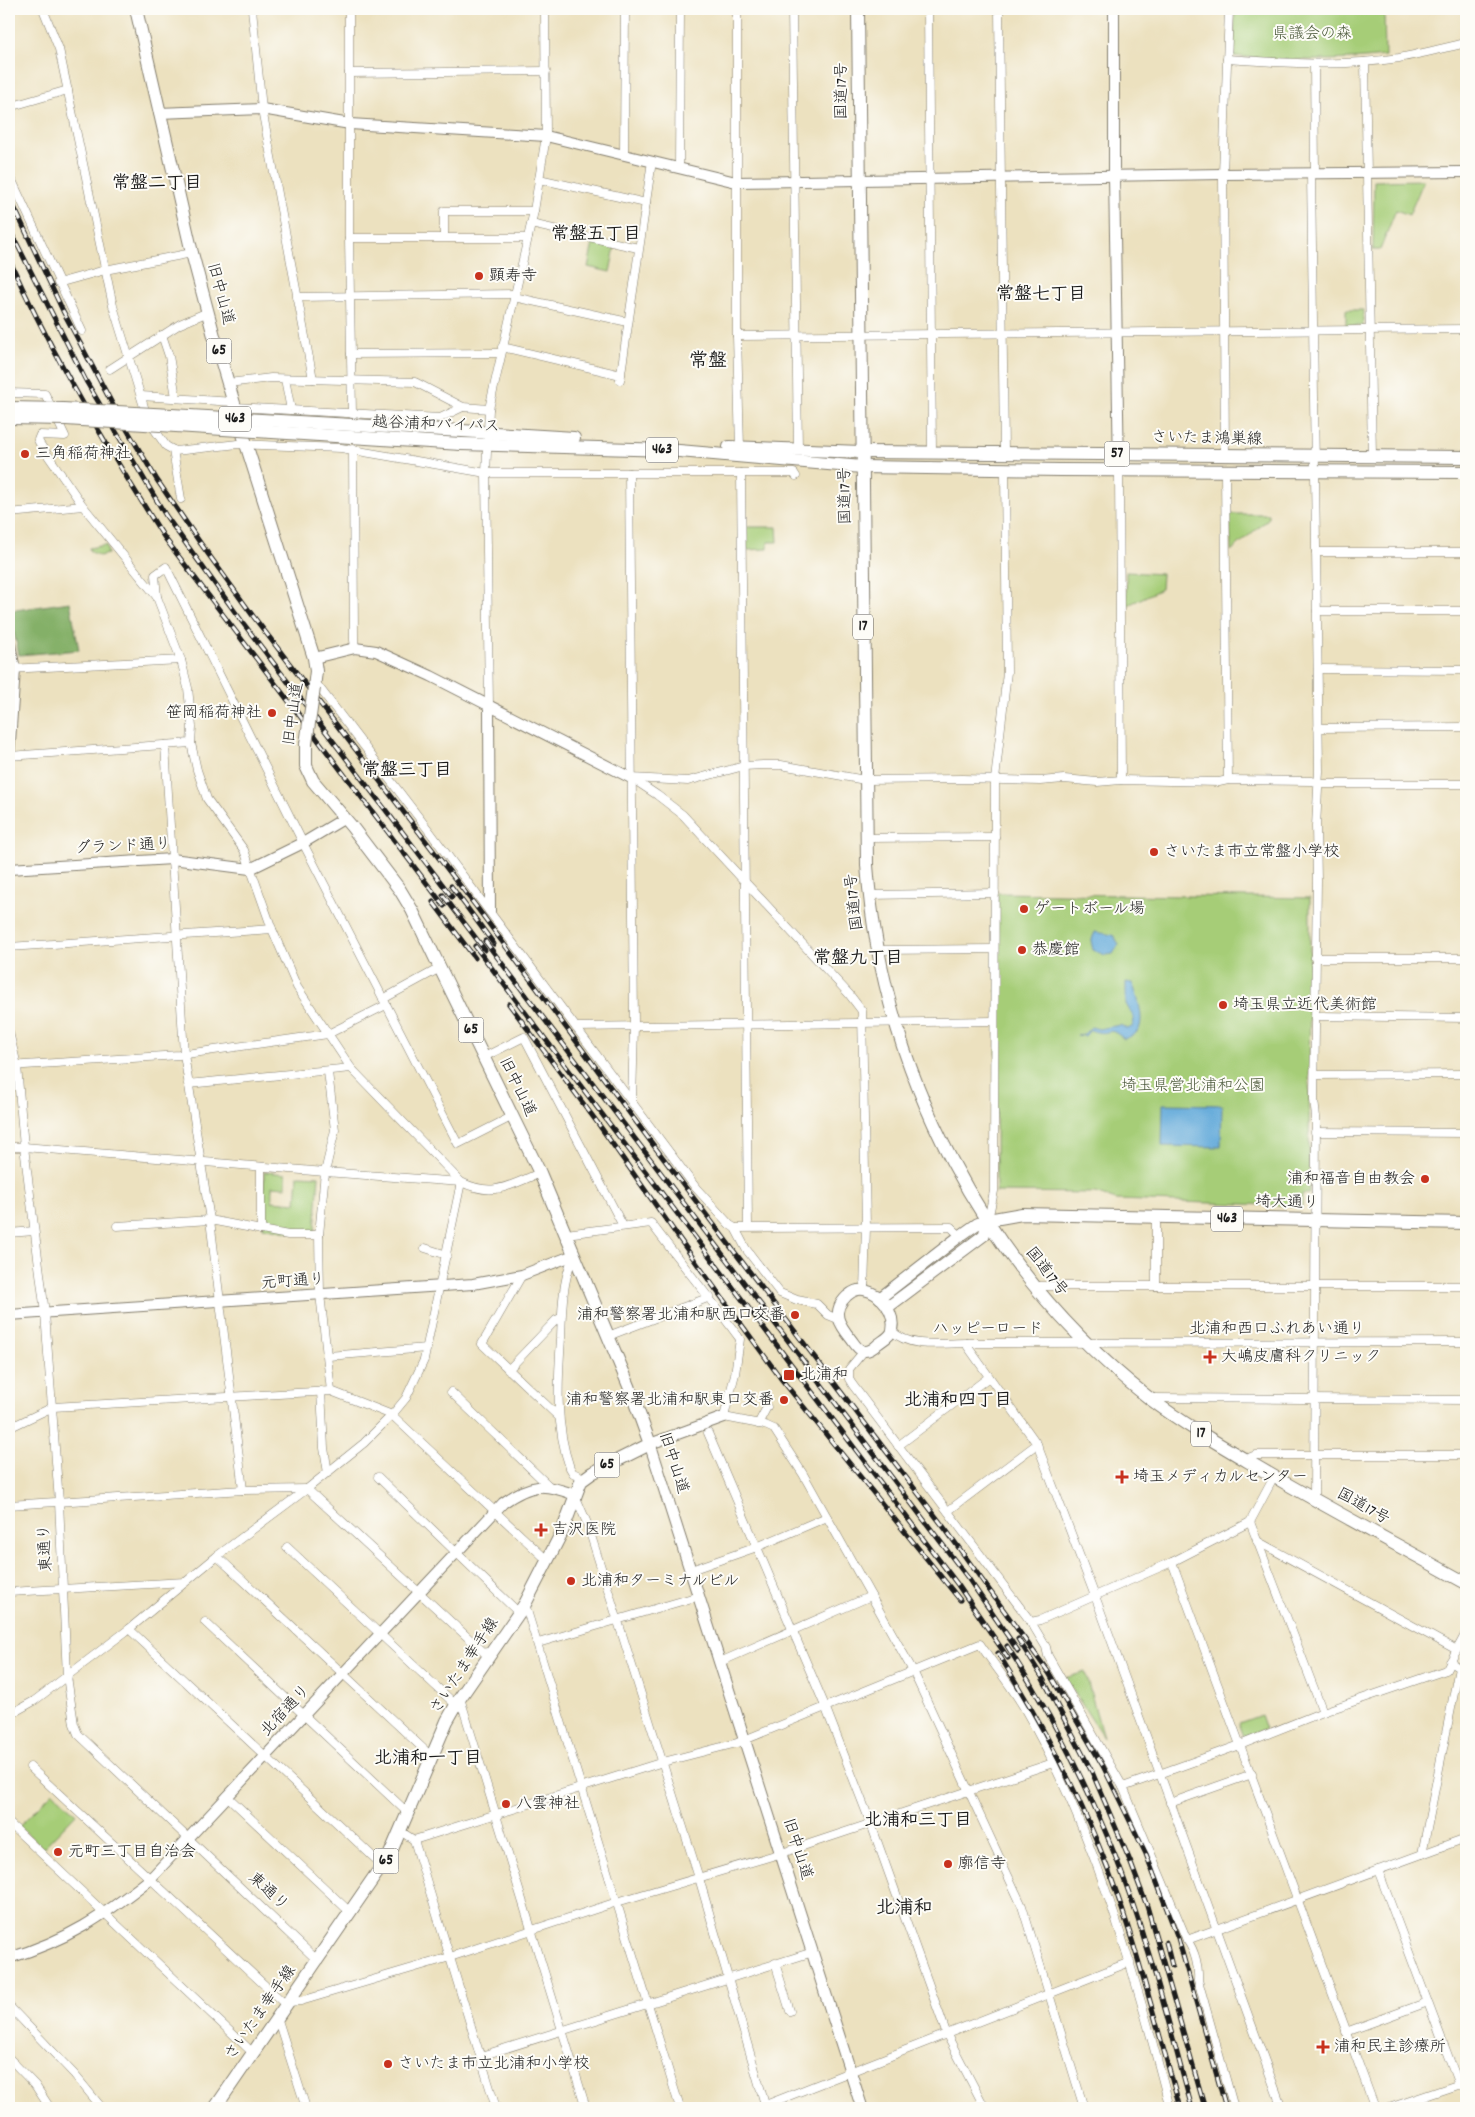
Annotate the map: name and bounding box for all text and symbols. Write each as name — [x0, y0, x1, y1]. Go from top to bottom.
park label: 県議会の森 — [1272, 23, 1352, 46]
street label: 国道17号 — [831, 62, 854, 120]
district label: 常盤二丁目 — [112, 172, 202, 197]
district label: 常盤五丁目 — [551, 223, 641, 248]
street label: 旧中山道 — [201, 260, 239, 328]
place label: 顕寿寺 — [489, 265, 537, 288]
marker: 顕寿寺 — [473, 270, 485, 282]
district label: 常盤七丁目 — [996, 283, 1086, 308]
road number: 65 — [206, 338, 232, 364]
district label: 常盤 — [689, 349, 727, 376]
road number: 463 — [219, 406, 251, 432]
street label: 越谷浦和バイパス — [372, 411, 500, 439]
street label: さいたま鴻巣線 — [1151, 427, 1263, 451]
road number: 463 — [646, 438, 678, 462]
road number: 57 — [1104, 442, 1130, 466]
place label: 三角稲荷神社 — [35, 443, 131, 466]
marker: 三角稲荷神社 — [19, 448, 31, 460]
street label: 国道17号 — [834, 467, 858, 525]
road number: 17 — [853, 614, 873, 640]
street label: 旧中山道 — [278, 681, 310, 747]
place label: 笹岡稲荷神社 — [166, 702, 262, 725]
marker: 笹岡稲荷神社 — [266, 707, 278, 719]
district label: 常盤三丁目 — [362, 759, 452, 784]
street label: グランド通り — [74, 833, 172, 861]
place label: さいたま市立常盤小学校 — [1164, 841, 1339, 864]
marker: さいたま市立常盤小学校 — [1148, 846, 1160, 858]
street label: 国道17号 — [840, 872, 870, 932]
place label: ゲートボール場 — [1034, 898, 1145, 921]
marker: ゲートボール場 — [1018, 903, 1030, 915]
place label: 恭慶館 — [1032, 939, 1080, 962]
marker: 恭慶館 — [1016, 944, 1028, 956]
district label: 常盤九丁目 — [813, 947, 903, 972]
place label: 埼玉県立近代美術館 — [1233, 994, 1377, 1017]
marker: 埼玉県立近代美術館 — [1217, 999, 1229, 1011]
road number: 65 — [458, 1018, 484, 1042]
street label: 旧中山道 — [493, 1053, 541, 1121]
park label: 埼玉県営北浦和公園 — [1121, 1075, 1265, 1098]
place label: 浦和福音自由教会 — [1287, 1168, 1415, 1191]
marker: 浦和福音自由教会 — [1419, 1173, 1431, 1185]
street label: 埼大通り — [1255, 1191, 1319, 1215]
road number: 463 — [1211, 1206, 1243, 1232]
street label: 国道17号 — [1019, 1242, 1073, 1302]
street label: 元町通り — [260, 1268, 326, 1296]
place label: 浦和警察署北浦和駅西口交番 — [577, 1304, 785, 1327]
marker: 浦和警察署北浦和駅西口交番 — [789, 1309, 801, 1321]
street label: ハッピーロード — [933, 1318, 1043, 1341]
street label: 北浦和西口ふれあい通り — [1189, 1318, 1365, 1341]
place label: 大嶋皮膚科クリニック — [1221, 1346, 1381, 1369]
marker: 大嶋皮膚科クリニック — [1203, 1350, 1217, 1364]
place label: 北浦和 — [800, 1364, 848, 1387]
marker: 北浦和 — [782, 1368, 796, 1382]
place label: 浦和警察署北浦和駅東口交番 — [566, 1389, 774, 1412]
district label: 北浦和四丁目 — [904, 1389, 1012, 1414]
marker: 浦和警察署北浦和駅東口交番 — [778, 1394, 790, 1406]
road number: 17 — [1191, 1422, 1211, 1446]
street label: 旧中山道 — [652, 1429, 694, 1497]
road number: 65 — [594, 1452, 620, 1478]
place label: 埼玉メディカルセンター — [1133, 1466, 1308, 1489]
marker: 埼玉メディカルセンター — [1115, 1470, 1129, 1484]
street label: 国道17号 — [1332, 1483, 1394, 1531]
place label: 吉沢医院 — [552, 1519, 616, 1542]
street label: 東通り — [33, 1523, 59, 1573]
marker: 吉沢医院 — [534, 1523, 548, 1537]
place label: 北浦和ターミナルビル — [581, 1570, 739, 1593]
marker: 北浦和ターミナルビル — [565, 1575, 577, 1587]
street label: さいたま幸手線 — [425, 1613, 505, 1719]
street label: 北宿通り — [256, 1680, 316, 1742]
district label: 北浦和一丁目 — [374, 1747, 482, 1772]
place label: 八雲神社 — [516, 1793, 580, 1816]
marker: 八雲神社 — [500, 1798, 512, 1810]
district label: 北浦和三丁目 — [864, 1809, 972, 1834]
street label: 旧中山道 — [776, 1815, 818, 1883]
place label: 元町三丁目自治会 — [68, 1841, 196, 1864]
marker: 元町三丁目自治会 — [52, 1846, 64, 1858]
road number: 65 — [374, 1848, 398, 1874]
place label: 廓信寺 — [958, 1853, 1006, 1876]
marker: 廓信寺 — [942, 1858, 954, 1870]
street label: 東通り — [243, 1867, 293, 1917]
district label: 北浦和 — [875, 1896, 933, 1923]
street label: さいたま幸手線 — [220, 1961, 302, 2065]
place label: 浦和民主診療所 — [1334, 2036, 1446, 2059]
marker: 浦和民主診療所 — [1316, 2040, 1330, 2054]
place label: さいたま市立北浦和小学校 — [398, 2053, 589, 2076]
marker: さいたま市立北浦和小学校 — [382, 2058, 394, 2070]

